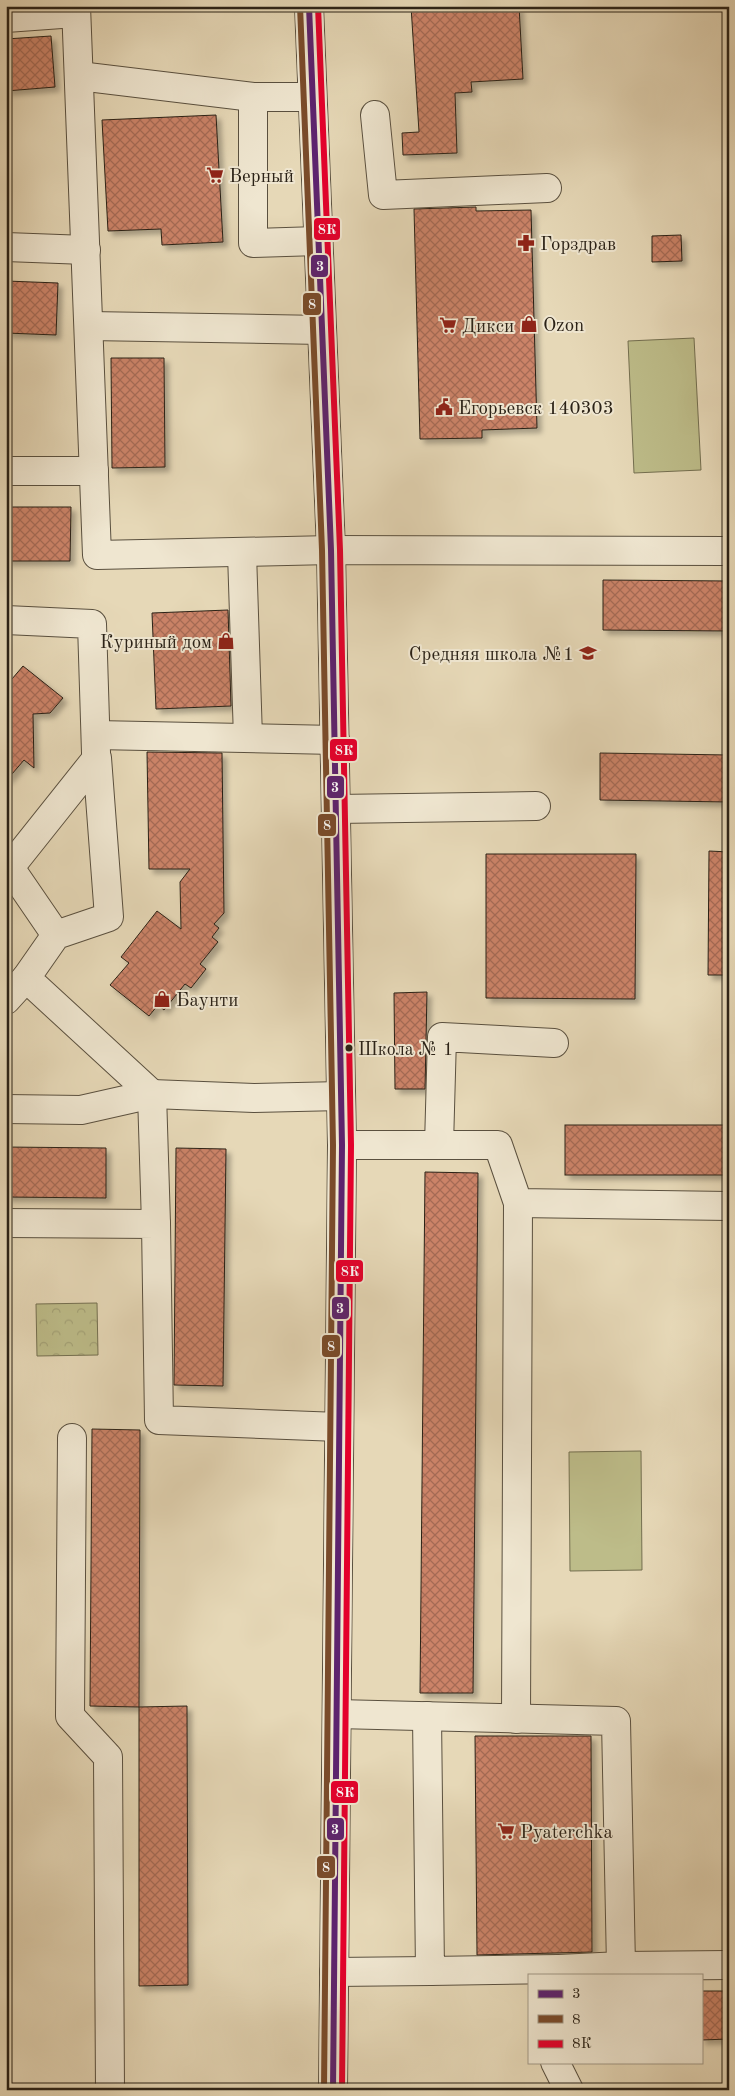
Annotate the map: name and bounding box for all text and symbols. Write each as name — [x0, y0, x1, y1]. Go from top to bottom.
supermarket icon: Верный — [205, 165, 225, 185]
place label: Верный — [229, 168, 294, 187]
line badge: 8К — [313, 217, 341, 241]
text: 8К — [318, 223, 337, 237]
pharmacy icon: Горздрав — [516, 233, 536, 253]
place label: Горздрав — [540, 236, 616, 255]
line badge: 3 — [310, 254, 329, 278]
text: 3 — [316, 260, 324, 274]
line badge: 8 — [302, 292, 322, 316]
text: 8 — [308, 298, 316, 312]
shop icon: Ozon — [519, 314, 539, 334]
supermarket icon: Дикси — [438, 315, 458, 335]
place label: Ozon — [543, 317, 584, 336]
place label: Дикси — [462, 318, 514, 337]
public building icon: Егорьевск 140303 — [434, 397, 454, 417]
place label: Егорьевск 140303 — [458, 400, 614, 419]
shop icon: Куриный дом — [216, 631, 236, 651]
place label: Куриный дом — [100, 634, 212, 653]
school or university icon: Средняя школа №1 — [578, 643, 598, 663]
place label: Средняя школа №1 — [409, 646, 574, 665]
line badge: 8К — [329, 738, 358, 762]
text: 8К — [335, 744, 354, 758]
line badge: 3 — [326, 775, 345, 799]
text: 3 — [331, 781, 339, 795]
line badge: 8 — [317, 813, 337, 837]
text: 8 — [323, 819, 331, 833]
shop icon: Баунти — [152, 989, 172, 1009]
place label: Баунти — [176, 992, 239, 1011]
place label: Школа № 1 — [358, 1041, 454, 1059]
marker: Школа № 1 — [344, 1043, 354, 1053]
line badge: 8К — [335, 1259, 364, 1283]
text: 8К — [341, 1265, 360, 1279]
line badge: 3 — [331, 1296, 350, 1320]
text: 3 — [336, 1302, 344, 1316]
line badge: 8 — [321, 1334, 341, 1358]
text: 8 — [327, 1340, 335, 1354]
line badge: 8К — [330, 1780, 359, 1804]
text: 8К — [336, 1786, 355, 1800]
line badge: 3 — [326, 1817, 345, 1841]
supermarket icon: Pyaterchka — [496, 1821, 516, 1841]
text: 3 — [331, 1823, 339, 1837]
place label: Pyaterchka — [520, 1824, 613, 1843]
line badge: 8 — [316, 1855, 336, 1879]
text: 8 — [322, 1861, 330, 1875]
legend — [528, 1974, 702, 2064]
text: 3 — [572, 1987, 581, 2002]
text: 8 — [572, 2013, 581, 2028]
text: 8К — [572, 2037, 592, 2052]

